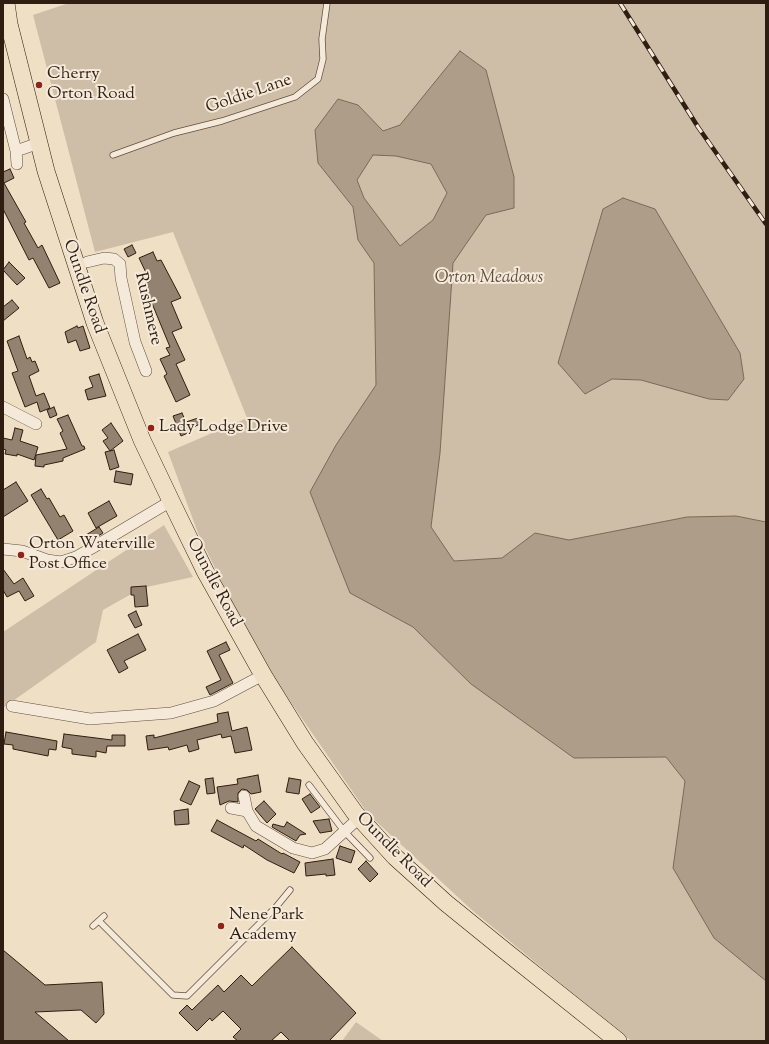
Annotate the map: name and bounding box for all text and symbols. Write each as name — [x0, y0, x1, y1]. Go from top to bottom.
place label: Cherry Orton Road — [47, 65, 135, 105]
street label: Goldie Lane — [203, 71, 295, 119]
marker: Cherry Orton Road — [34, 80, 44, 90]
street label: Oundle Road — [57, 237, 109, 337]
park label: Orton Meadows — [435, 269, 543, 289]
street label: Rushmere — [129, 271, 165, 347]
place label: Lady Lodge Drive — [159, 418, 288, 438]
marker: Lady Lodge Drive — [146, 423, 156, 433]
place label: Orton Waterville Post Office — [29, 535, 155, 575]
street label: Oundle Road — [181, 535, 245, 631]
marker: Orton Waterville Post Office — [16, 550, 26, 560]
street label: Oundle Road — [351, 809, 435, 893]
place label: Nene Park Academy — [229, 906, 304, 946]
marker: Nene Park Academy — [216, 921, 226, 931]

